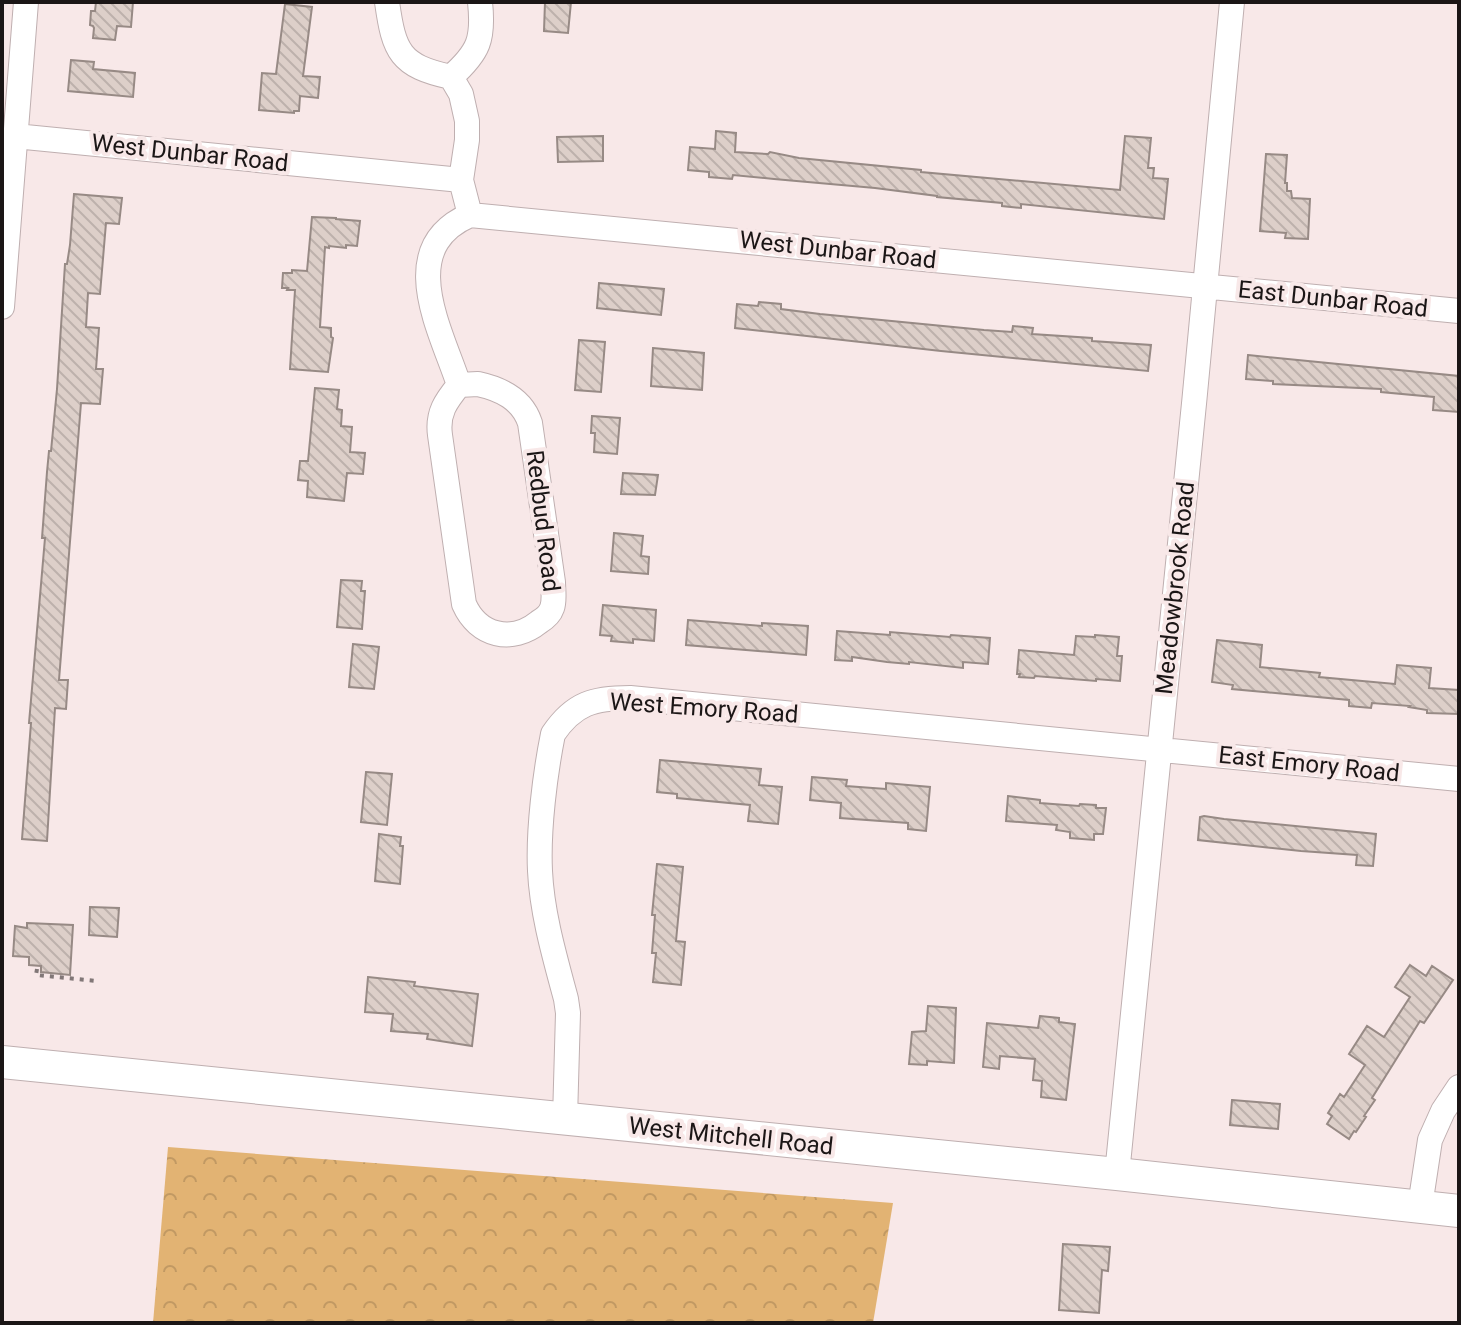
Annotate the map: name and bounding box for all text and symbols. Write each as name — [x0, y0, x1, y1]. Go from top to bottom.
street label: West Dunbar Road — [90, 129, 290, 177]
street label: West Dunbar Road — [738, 226, 938, 274]
street label: East Dunbar Road — [1237, 275, 1429, 323]
street label: Redbud Road — [520, 449, 566, 593]
street label: Meadowbrook Road — [1150, 480, 1200, 696]
street label: West Emory Road — [609, 687, 799, 729]
street label: East Emory Road — [1217, 741, 1401, 787]
street label: West Mitchell Road — [627, 1111, 835, 1161]

